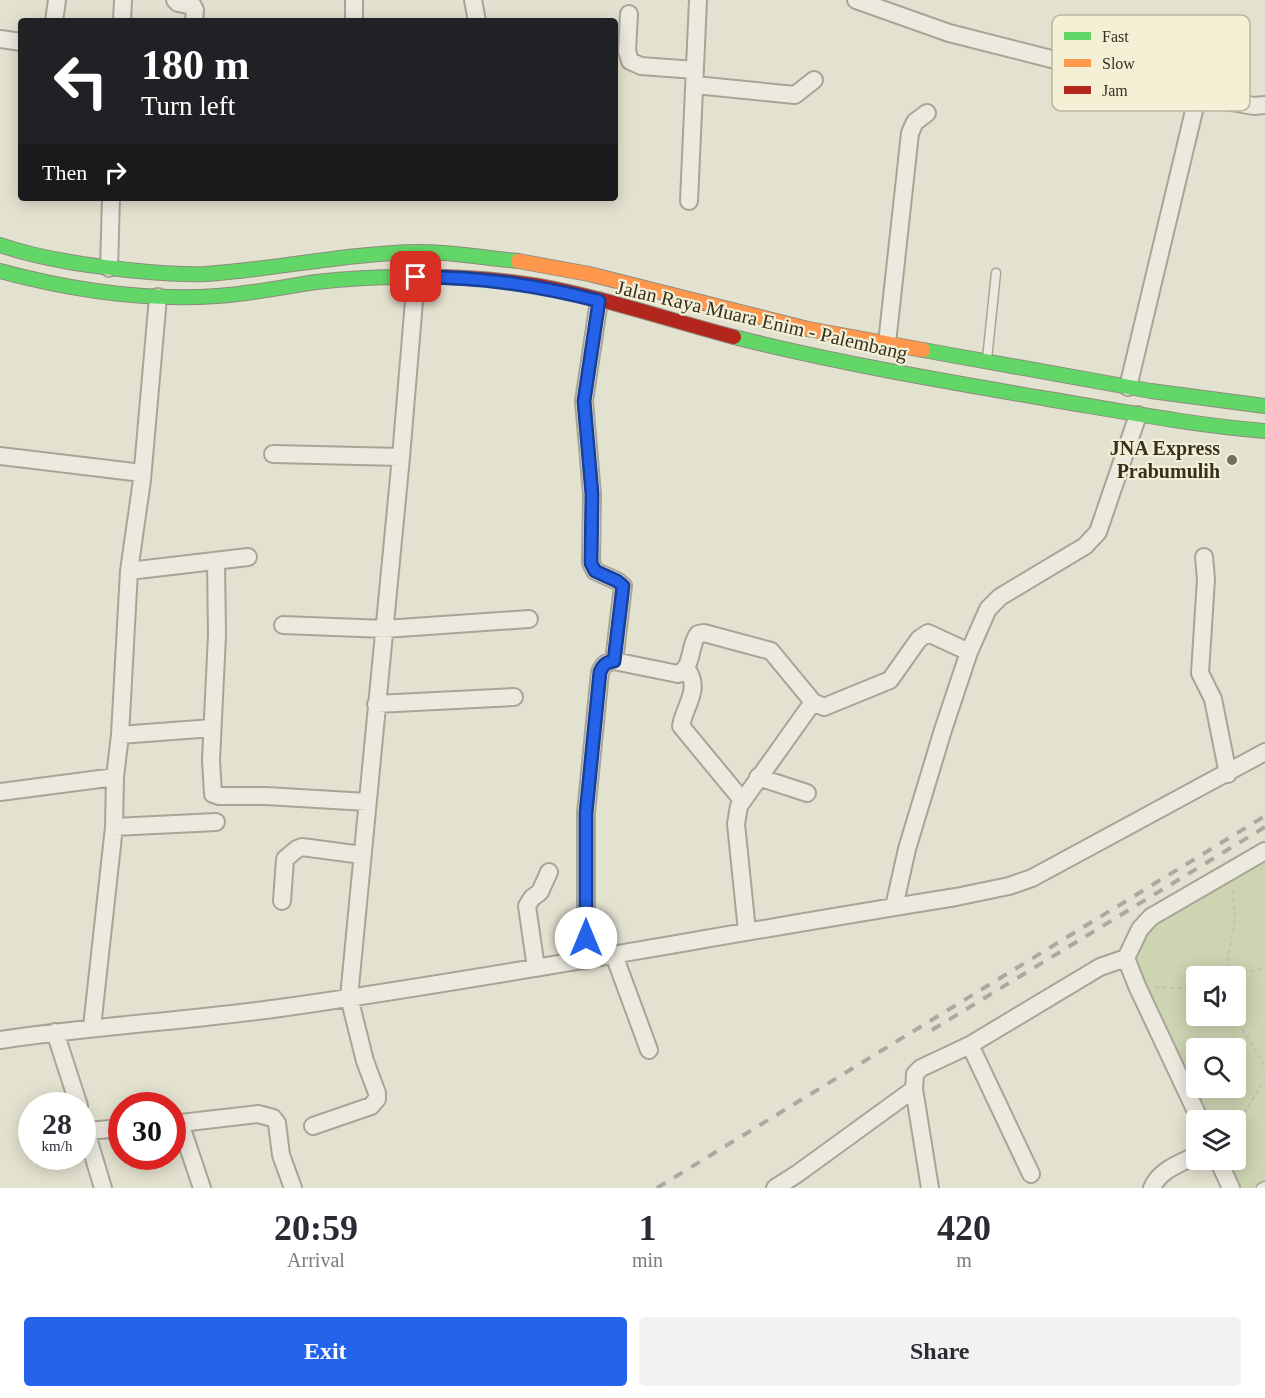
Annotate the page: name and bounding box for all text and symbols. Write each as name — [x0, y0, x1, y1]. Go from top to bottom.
legend — [1052, 15, 1250, 111]
text: Fast — [1102, 28, 1129, 45]
icon: left — [42, 42, 120, 120]
text: 180 m — [141, 42, 250, 88]
text: Slow — [1102, 55, 1135, 72]
text: Jam — [1102, 82, 1128, 99]
text: Turn left — [141, 91, 235, 121]
icon: right — [99, 156, 132, 189]
text: Then — [42, 160, 87, 185]
pin — [390, 251, 441, 302]
icon: arrive — [399, 260, 432, 293]
street label: Jalan Raya Muara Enim - Palembang — [614, 276, 910, 365]
place label: JNA Express Prabumulih — [1110, 437, 1220, 482]
marker: JNA Express Prabumulih — [1225, 453, 1239, 467]
position arrow — [554, 906, 618, 970]
map controls — [1186, 966, 1246, 1170]
button: sound — [1186, 966, 1246, 1026]
button: search — [1186, 1038, 1246, 1098]
speed limit sign: 30 — [108, 1092, 186, 1170]
text: 28 — [42, 1107, 72, 1140]
button: layers — [1186, 1110, 1246, 1170]
text: km/h — [42, 1138, 72, 1154]
text: 20:59 — [274, 1208, 358, 1248]
text: 1 — [639, 1208, 657, 1248]
text: 420 — [937, 1208, 991, 1248]
text: Arrival — [287, 1249, 345, 1271]
text: min — [632, 1249, 663, 1271]
text: m — [956, 1249, 972, 1271]
button: Exit — [24, 1317, 627, 1386]
button: Share — [639, 1317, 1241, 1386]

